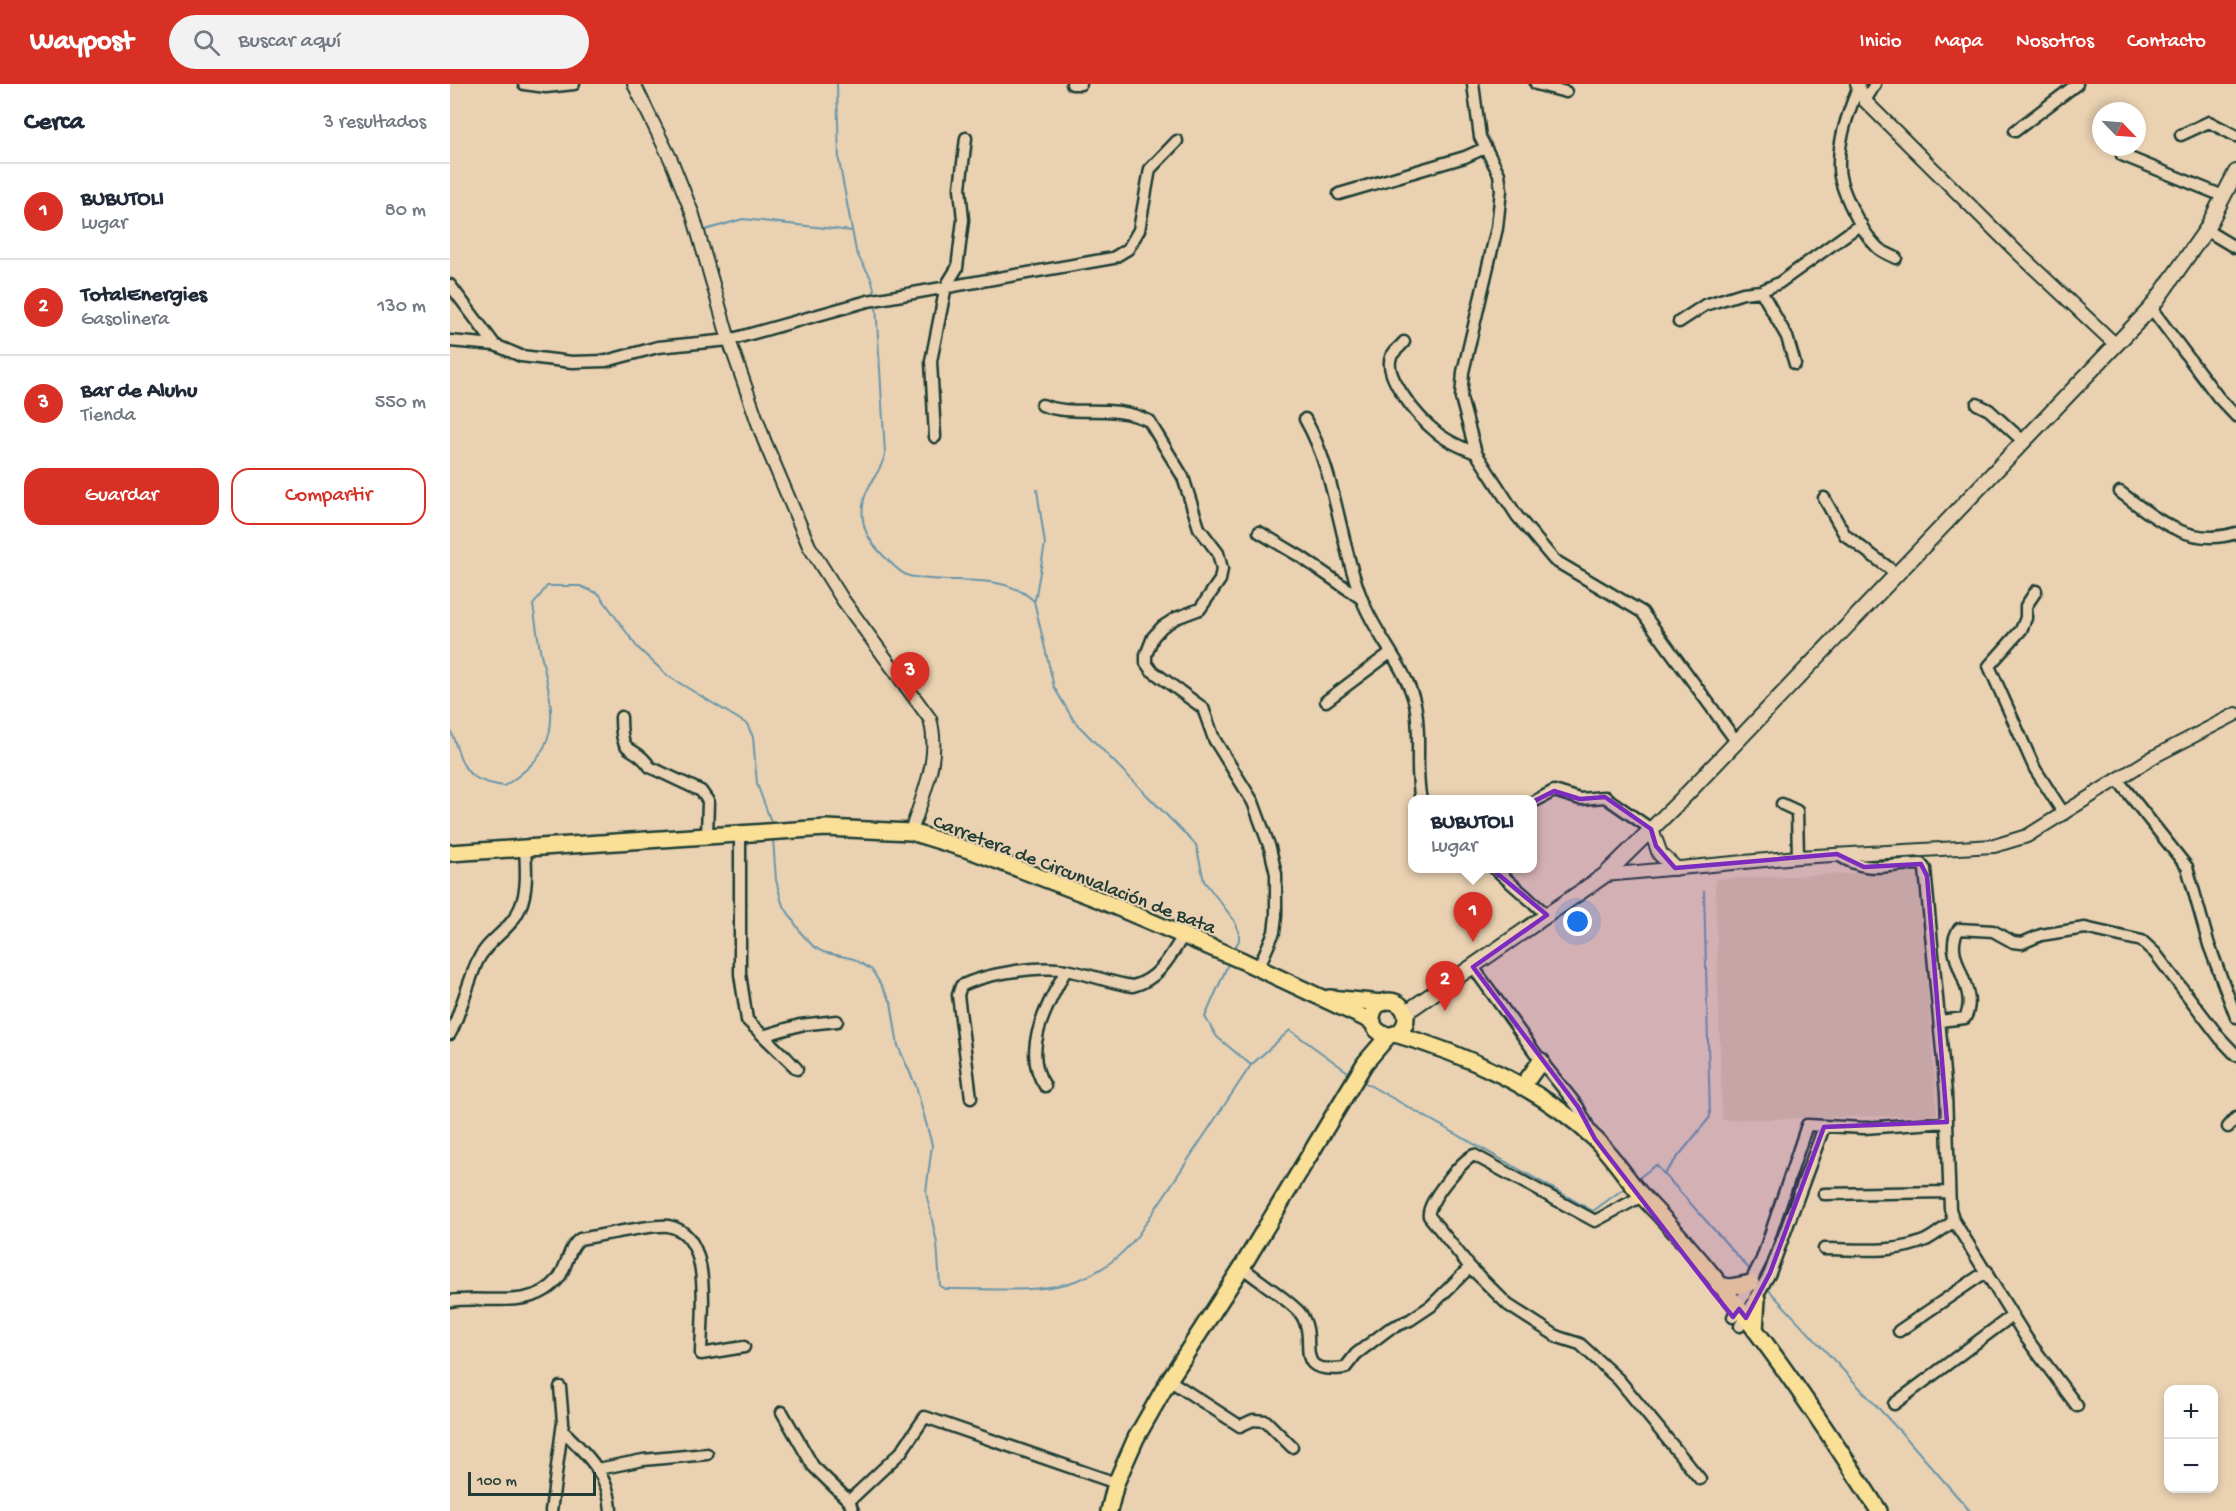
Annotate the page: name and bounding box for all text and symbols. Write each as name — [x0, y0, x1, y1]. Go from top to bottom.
search box — [169, 15, 589, 69]
text: Waypost — [30, 26, 133, 59]
icon: search — [190, 26, 223, 59]
text: Buscar aquí — [238, 29, 341, 55]
text: Inicio — [1860, 30, 1902, 55]
text: Mapa — [1935, 30, 1983, 55]
text: Nosotros — [2016, 30, 2094, 55]
text: Contacto — [2127, 30, 2206, 55]
north arrow — [2092, 102, 2146, 156]
text: Cerca — [24, 108, 84, 139]
text: 3 resultados — [324, 112, 426, 135]
text: BUBUTOLI — [81, 187, 164, 213]
text: 1 — [39, 200, 48, 223]
text: 80 m — [385, 200, 426, 223]
text: Lugar — [81, 213, 127, 236]
text: TotalEnergies — [81, 283, 207, 309]
text: 2 — [39, 296, 48, 319]
text: 130 m — [377, 296, 426, 319]
text: Gasolinera — [81, 309, 169, 332]
text: Bar de Aluhu — [81, 379, 197, 405]
text: 3 — [38, 392, 49, 415]
text: 550 m — [375, 392, 426, 415]
text: Tienda — [81, 405, 136, 428]
button: Guardar — [24, 468, 219, 525]
button: Compartir — [231, 468, 426, 525]
pin: 3 — [890, 652, 930, 702]
popup — [1408, 795, 1537, 873]
text: BUBUTOLI — [1431, 810, 1514, 836]
street label: Carretera de Circunvalación de Bata — [929, 812, 1219, 941]
text: Lugar — [1431, 836, 1477, 859]
pin: 1 — [1454, 892, 1492, 942]
your location — [1563, 907, 1592, 936]
pin: 2 — [1426, 962, 1464, 1011]
map controls — [2164, 1385, 2218, 1493]
button: + — [2164, 1385, 2218, 1439]
button: − — [2164, 1439, 2218, 1493]
scale bar — [468, 1469, 596, 1496]
text: 100 m — [477, 1473, 517, 1492]

